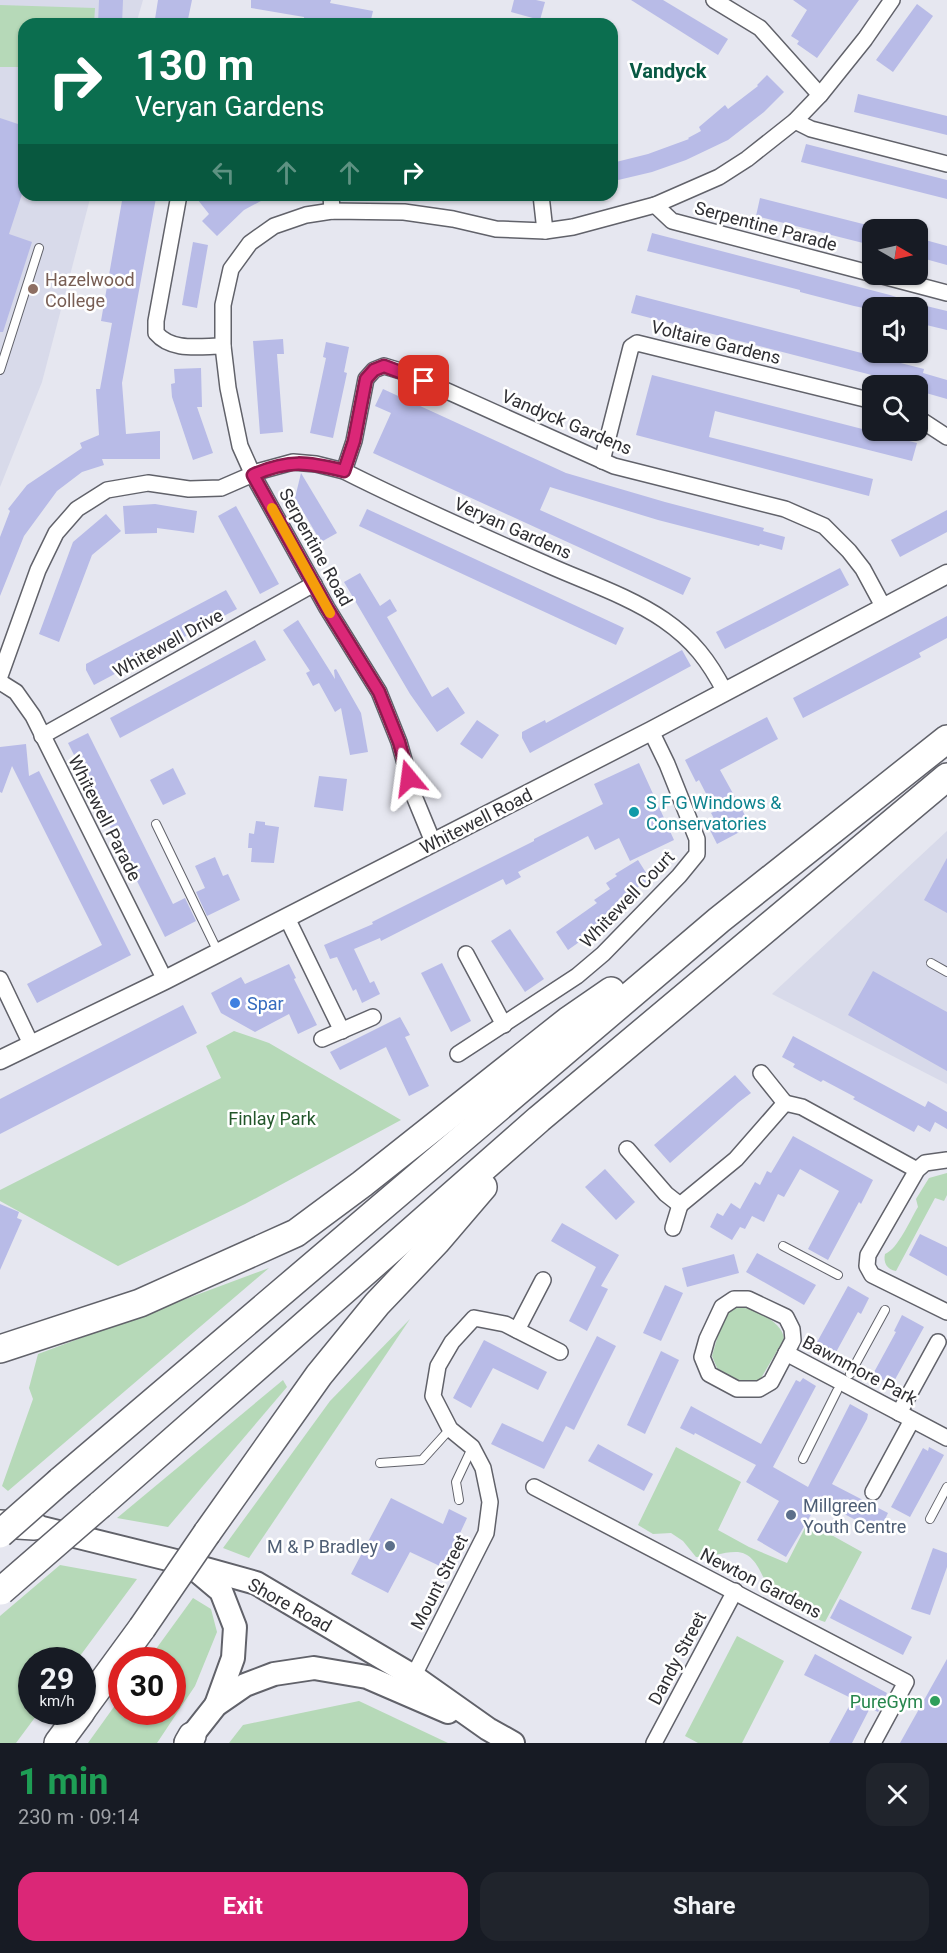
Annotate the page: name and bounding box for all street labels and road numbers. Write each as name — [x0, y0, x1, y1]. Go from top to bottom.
street label: Serpentine Parade — [693, 197, 839, 255]
street label: Voltaire Gardens — [649, 316, 783, 368]
street label: Vandyck Gardens — [499, 385, 635, 459]
street label: Serpentine Road — [275, 484, 357, 610]
street label: Veryan Gardens — [451, 493, 575, 563]
street label: Whitewell Drive — [109, 604, 227, 682]
street label: Whitewell Parade — [64, 752, 146, 884]
street label: Whitewell Road — [416, 784, 536, 858]
street label: Whitewell Court — [576, 846, 678, 952]
street label: Bawnmore Park — [799, 1331, 922, 1409]
street label: Mount Street — [406, 1531, 472, 1633]
street label: Newton Gardens — [697, 1543, 825, 1623]
street label: Shore Road — [245, 1573, 335, 1637]
street label: Dandy Street — [644, 1608, 710, 1708]

